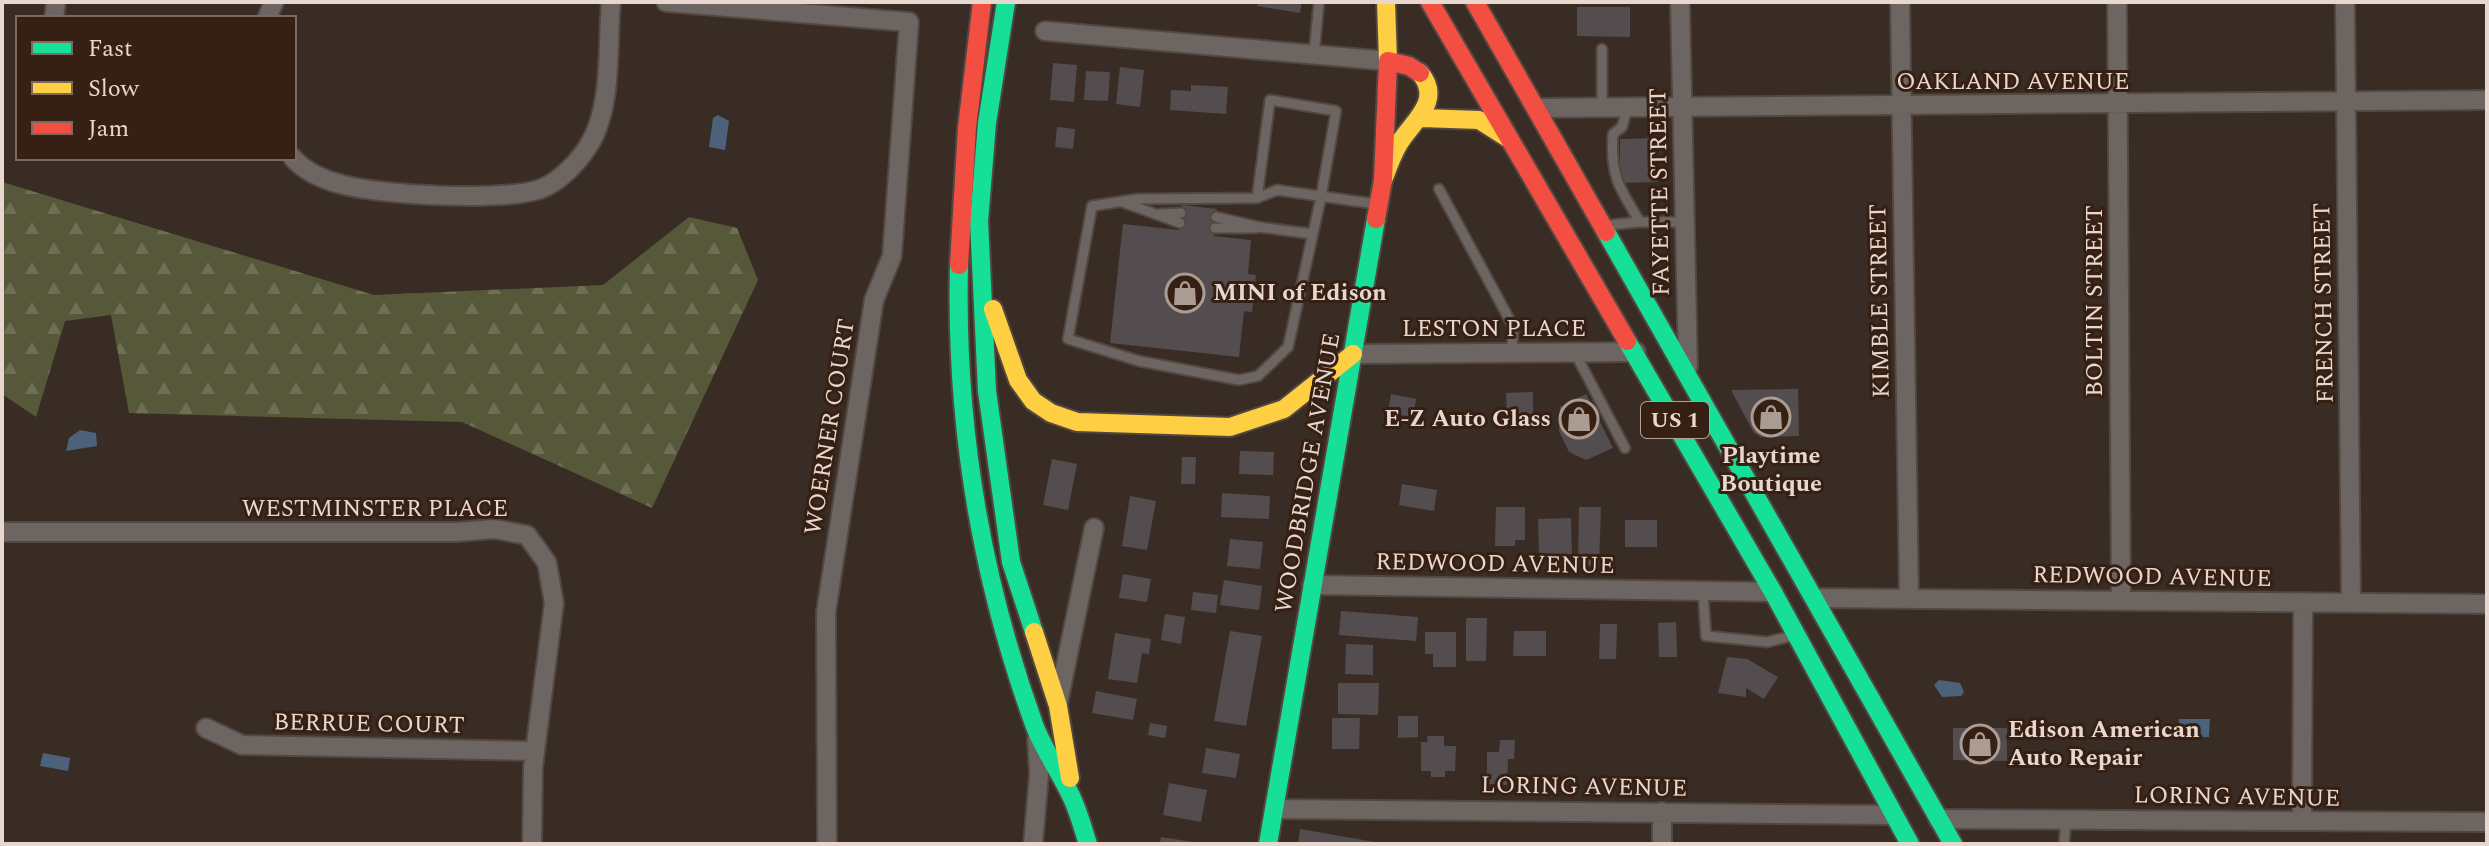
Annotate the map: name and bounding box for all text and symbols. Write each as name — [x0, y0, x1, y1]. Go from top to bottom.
legend — [16, 16, 296, 160]
text: Fast — [88, 31, 133, 67]
street label: OAKLAND AVENUE — [1896, 64, 2130, 100]
text: Slow — [88, 71, 140, 107]
street label: FAYETTE STREET — [1640, 88, 1680, 296]
text: Jam — [88, 111, 129, 147]
street label: FRENCH STREET — [2304, 202, 2344, 404]
street label: KIMBLE STREET — [1860, 204, 1900, 398]
street label: BOLTIN STREET — [2077, 205, 2113, 397]
shop icon: MINI of Edison — [1164, 272, 1206, 314]
place label: MINI of Edison — [1213, 275, 1387, 311]
street label: LESTON PLACE — [1402, 311, 1586, 347]
street label: WOERNER COURT — [795, 316, 865, 538]
street label: WOODBRIDGE AVENUE — [1266, 330, 1350, 616]
shop icon: Playtime Boutique — [1750, 396, 1792, 438]
shop icon: E-Z Auto Glass — [1558, 398, 1600, 440]
place label: E-Z Auto Glass — [1384, 401, 1551, 437]
road number: US 1 — [1641, 402, 1709, 438]
place label: Playtime Boutique — [1720, 438, 1822, 502]
street label: WESTMINSTER PLACE — [242, 491, 508, 527]
street label: REDWOOD AVENUE — [1375, 544, 1615, 584]
street label: REDWOOD AVENUE — [2032, 557, 2272, 597]
street label: BERRUE COURT — [273, 704, 465, 744]
place label: Edison American Auto Repair — [2008, 712, 2200, 776]
shop icon: Edison American Auto Repair — [1959, 723, 2001, 765]
street label: LORING AVENUE — [1480, 767, 1688, 807]
street label: LORING AVENUE — [2133, 777, 2341, 817]

